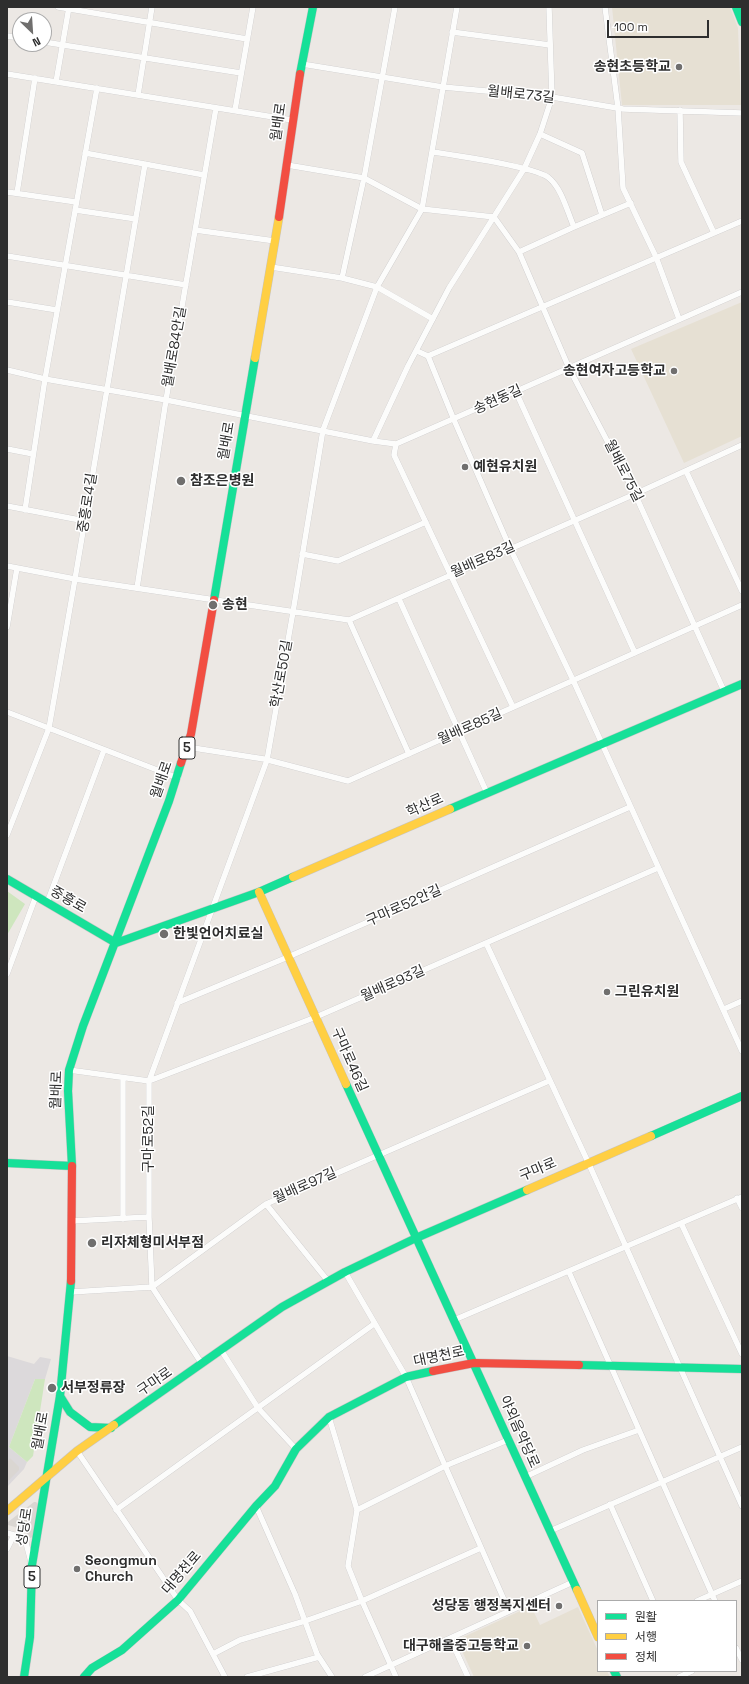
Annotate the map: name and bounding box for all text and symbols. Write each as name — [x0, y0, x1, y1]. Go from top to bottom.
north arrow — [12, 12, 52, 52]
scale bar — [609, 12, 711, 38]
text: 100 m — [614, 19, 648, 35]
text: N — [30, 34, 43, 50]
place label: 송현초등학교 — [594, 59, 671, 75]
marker: 송현초등학교 — [674, 62, 684, 72]
street label: 월배로73길 — [486, 83, 556, 107]
street label: 월배로 — [268, 102, 290, 142]
street label: 월배로84안길 — [160, 305, 190, 389]
place label: 송현여자고등학교 — [563, 363, 666, 379]
marker: 송현여자고등학교 — [669, 366, 679, 376]
street label: 송현동길 — [471, 382, 525, 418]
street label: 월배로 — [215, 421, 239, 461]
street label: 월배로75길 — [600, 437, 646, 505]
place label: 예현유치원 — [473, 459, 537, 475]
marker: 예현유치원 — [460, 462, 470, 472]
street label: 중흥로4길 — [75, 472, 101, 534]
place label: 참조은병원 — [190, 473, 254, 489]
marker: 참조은병원 — [175, 475, 187, 487]
street label: 월배로83길 — [448, 538, 518, 582]
place label: 송현 — [222, 597, 248, 613]
marker: 송현 — [207, 599, 219, 611]
street label: 학산로50길 — [268, 639, 296, 709]
street label: 월배로85길 — [435, 705, 505, 749]
road number: 5 — [179, 737, 195, 759]
street label: 월배로 — [148, 759, 176, 801]
street label: 학산로 — [404, 790, 446, 822]
street label: 구마로52안길 — [364, 882, 444, 930]
street label: 중흥로 — [47, 883, 89, 917]
place label: 한빛언어치료실 — [173, 926, 263, 942]
marker: 한빛언어치료실 — [158, 928, 170, 940]
street label: 월배로93길 — [358, 962, 428, 1006]
place label: 그린유치원 — [615, 984, 679, 1000]
marker: 그린유치원 — [602, 987, 612, 997]
street label: 구마로46길 — [327, 1025, 371, 1095]
street label: 월배로 — [48, 1070, 66, 1110]
street label: 구마로52길 — [141, 1105, 157, 1173]
street label: 구마로 — [517, 1155, 559, 1185]
street label: 월배로97길 — [271, 1165, 339, 1207]
place label: 리자체형미서부점 — [101, 1235, 204, 1251]
marker: 리자체형미서부점 — [86, 1237, 98, 1249]
street label: 대명천로 — [412, 1343, 466, 1371]
street label: 구마로 — [134, 1364, 176, 1400]
place label: 서부정류장 — [61, 1380, 125, 1396]
marker: 서부정류장 — [46, 1382, 58, 1394]
street label: 야외음악당로 — [496, 1393, 542, 1471]
street label: 월배로 — [29, 1411, 53, 1451]
street label: 성당로 — [14, 1507, 36, 1547]
street label: 대명천로 — [159, 1548, 205, 1598]
place label: Seongmun Church — [85, 1553, 157, 1586]
marker: Seongmun Church — [72, 1564, 82, 1574]
road number: 5 — [24, 1566, 40, 1588]
place label: 성당동 행정복지센터 — [432, 1598, 551, 1614]
legend — [597, 1600, 737, 1672]
marker: 성당동 행정복지센터 — [554, 1601, 564, 1611]
text: 원활 — [635, 1609, 657, 1625]
text: 서행 — [635, 1629, 657, 1645]
place label: 대구해올중고등학교 — [403, 1638, 519, 1654]
marker: 대구해올중고등학교 — [522, 1641, 532, 1651]
text: 정체 — [635, 1649, 657, 1665]

